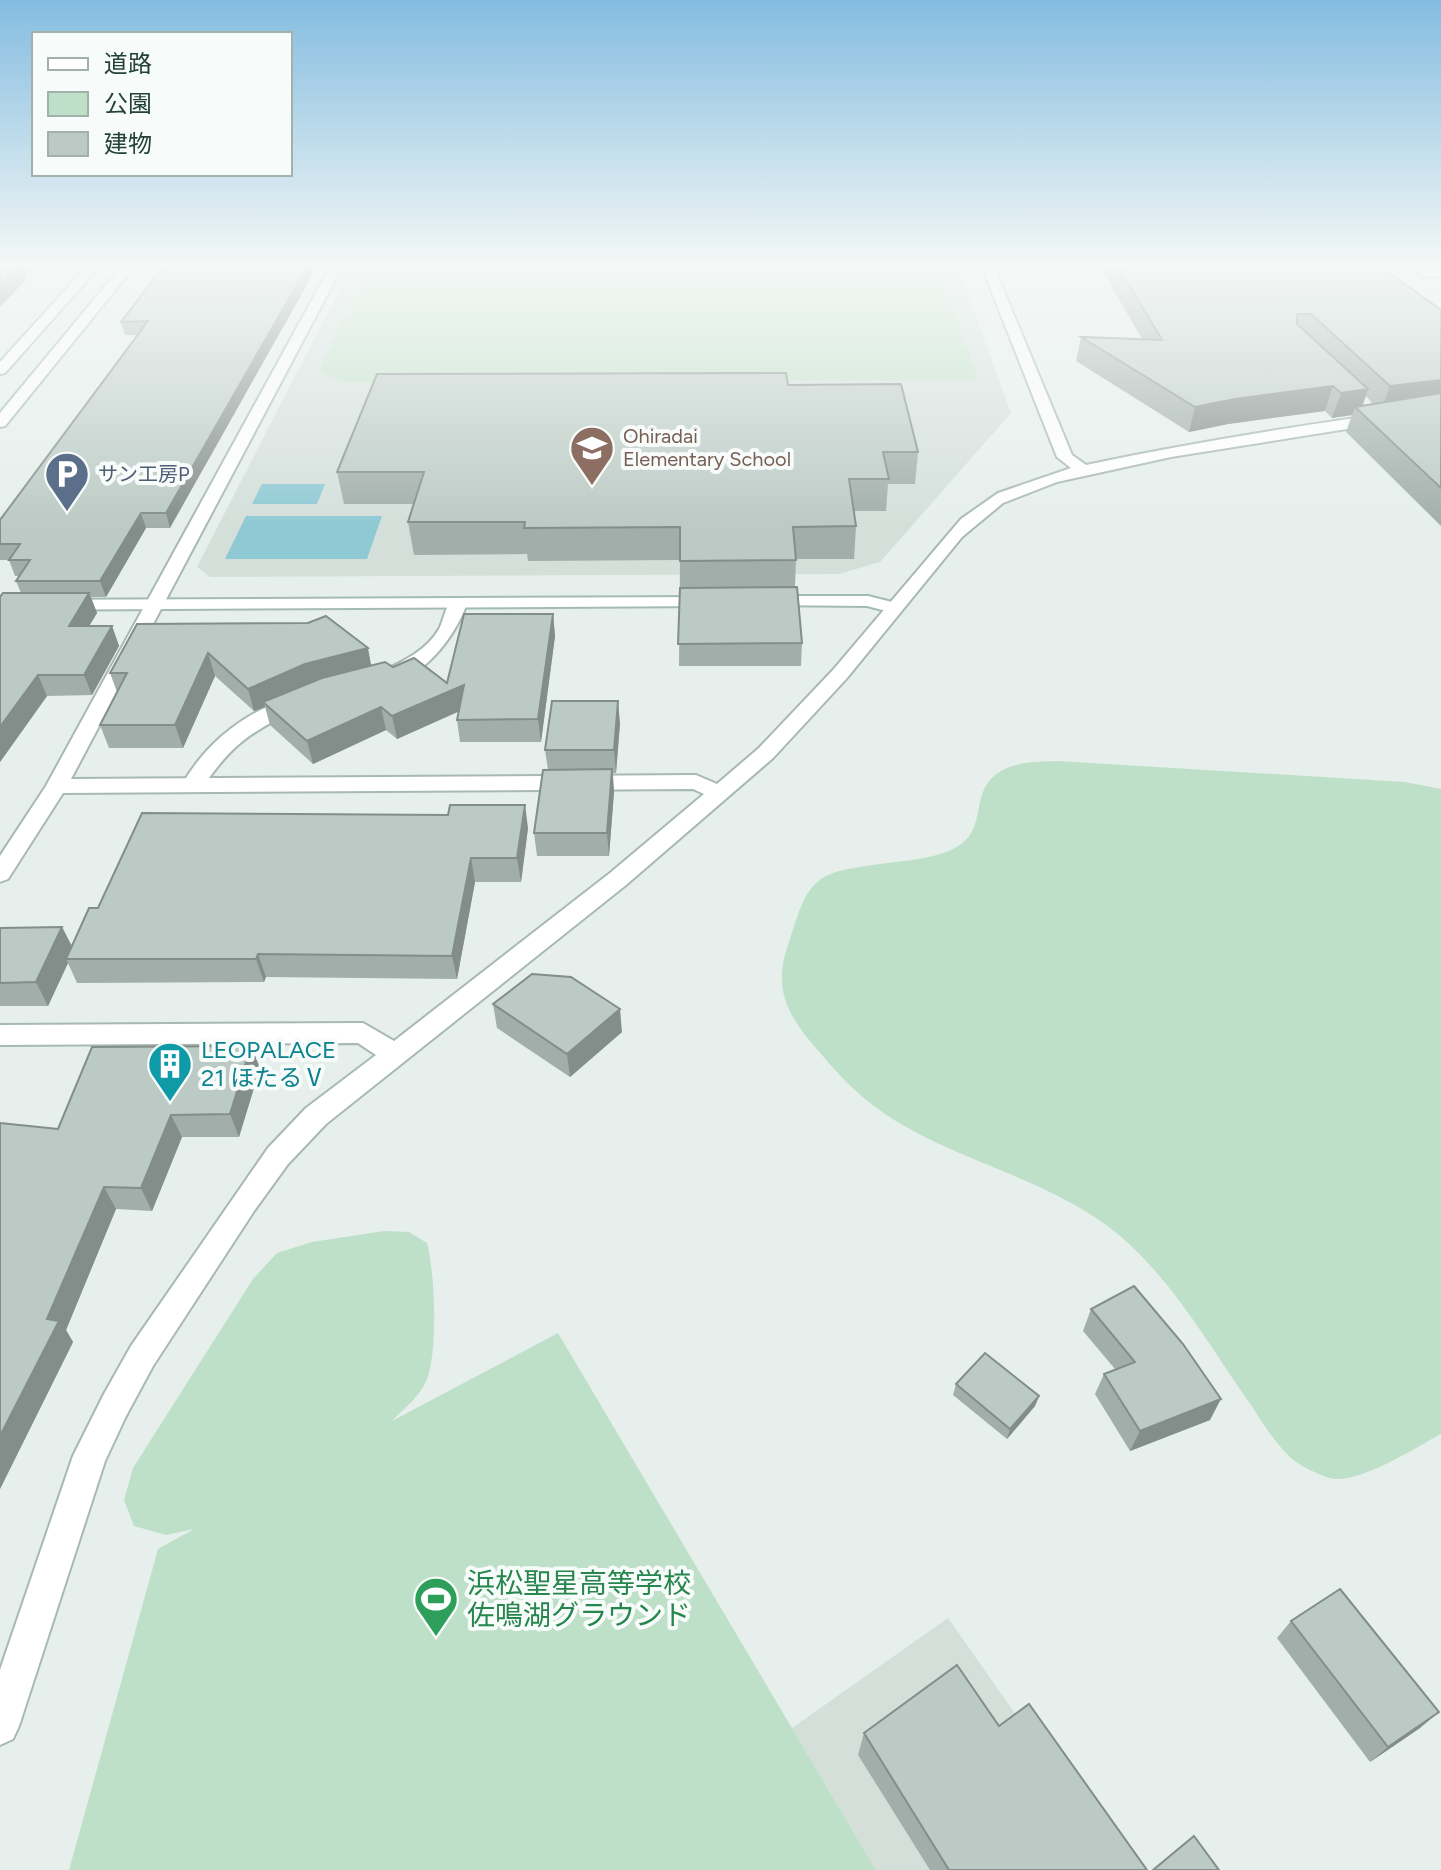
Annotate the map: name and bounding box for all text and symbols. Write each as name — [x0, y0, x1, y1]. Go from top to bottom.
legend — [32, 32, 292, 176]
text: 道路 — [104, 49, 152, 78]
text: 公園 — [104, 89, 152, 118]
text: 建物 — [104, 129, 152, 158]
school or university icon: Ohiradai Elementary School — [568, 424, 616, 487]
place label: Ohiradai Elementary School — [623, 424, 791, 471]
parking icon: サン工房P — [43, 450, 91, 513]
place label: サン工房P — [98, 462, 190, 486]
place label: LEOPALACE 21 ほたるⅤ — [201, 1035, 336, 1092]
building icon: LEOPALACE 21 ほたるⅤ — [146, 1040, 194, 1103]
place label: 浜松聖星高等学校 佐鳴湖グラウンド — [467, 1566, 691, 1632]
sports icon: 浜松聖星高等学校 佐鳴湖グラウンド — [412, 1575, 460, 1638]

